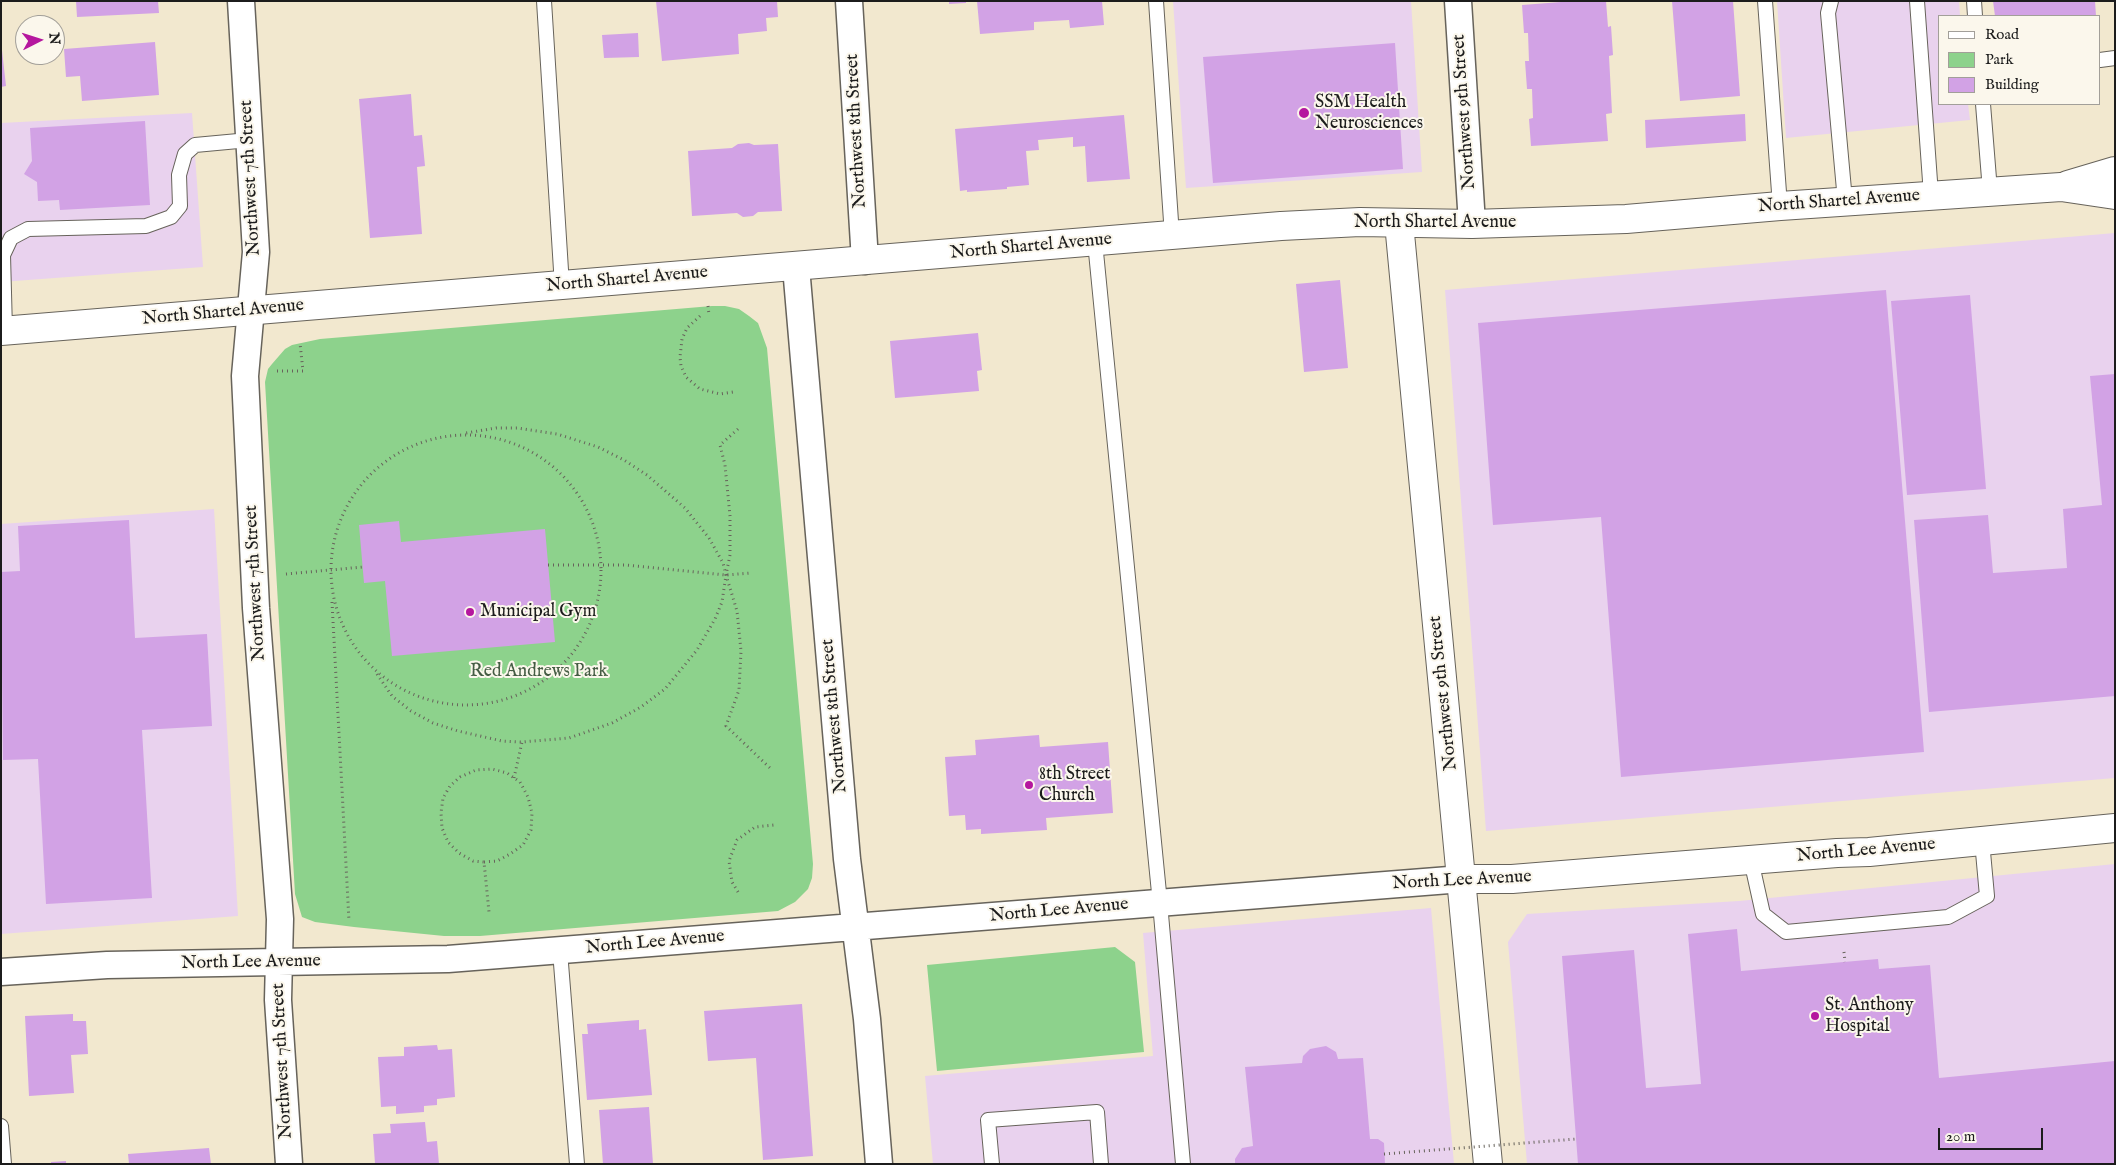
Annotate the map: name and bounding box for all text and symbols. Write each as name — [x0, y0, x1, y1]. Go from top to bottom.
north arrow — [15, 15, 65, 65]
legend — [1938, 15, 2101, 105]
text: Road — [1985, 25, 2019, 44]
text: N — [44, 32, 63, 46]
street label: Northwest 9th Street — [1449, 34, 1481, 190]
text: Park — [1985, 50, 2014, 69]
street label: Northwest 8th Street — [842, 53, 872, 209]
text: Building — [1985, 75, 2039, 94]
place label: SSM Health Neurosciences — [1315, 92, 1423, 134]
street label: Northwest 7th Street — [236, 100, 266, 256]
marker: SSM Health Neurosciences — [1297, 106, 1311, 120]
street label: North Shartel Avenue — [1757, 186, 1921, 218]
street label: North Shartel Avenue — [1354, 212, 1516, 234]
street label: North Shartel Avenue — [949, 229, 1113, 265]
street label: North Shartel Avenue — [545, 262, 709, 298]
street label: North Shartel Avenue — [141, 295, 305, 331]
street label: Northwest 7th Street — [241, 505, 271, 661]
place label: Municipal Gym — [480, 601, 596, 623]
marker: Municipal Gym — [464, 606, 476, 618]
street label: Northwest 9th Street — [1425, 615, 1463, 771]
street label: Northwest 8th Street — [817, 638, 853, 794]
park label: Red Andrews Park — [470, 661, 608, 683]
place label: 8th Street Church — [1039, 764, 1110, 806]
marker: 8th Street Church — [1023, 779, 1035, 791]
street label: North Lee Avenue — [1796, 834, 1936, 868]
street label: North Lee Avenue — [1392, 867, 1532, 895]
street label: North Lee Avenue — [989, 894, 1129, 928]
street label: North Lee Avenue — [585, 926, 725, 960]
street label: North Lee Avenue — [181, 951, 321, 975]
street label: Northwest 7th Street — [268, 983, 298, 1139]
place label: St. Anthony Hospital — [1825, 995, 1914, 1038]
marker: St. Anthony Hospital — [1809, 1010, 1821, 1022]
scale bar — [1941, 1118, 2046, 1150]
text: 20 m — [1946, 1127, 1975, 1146]

